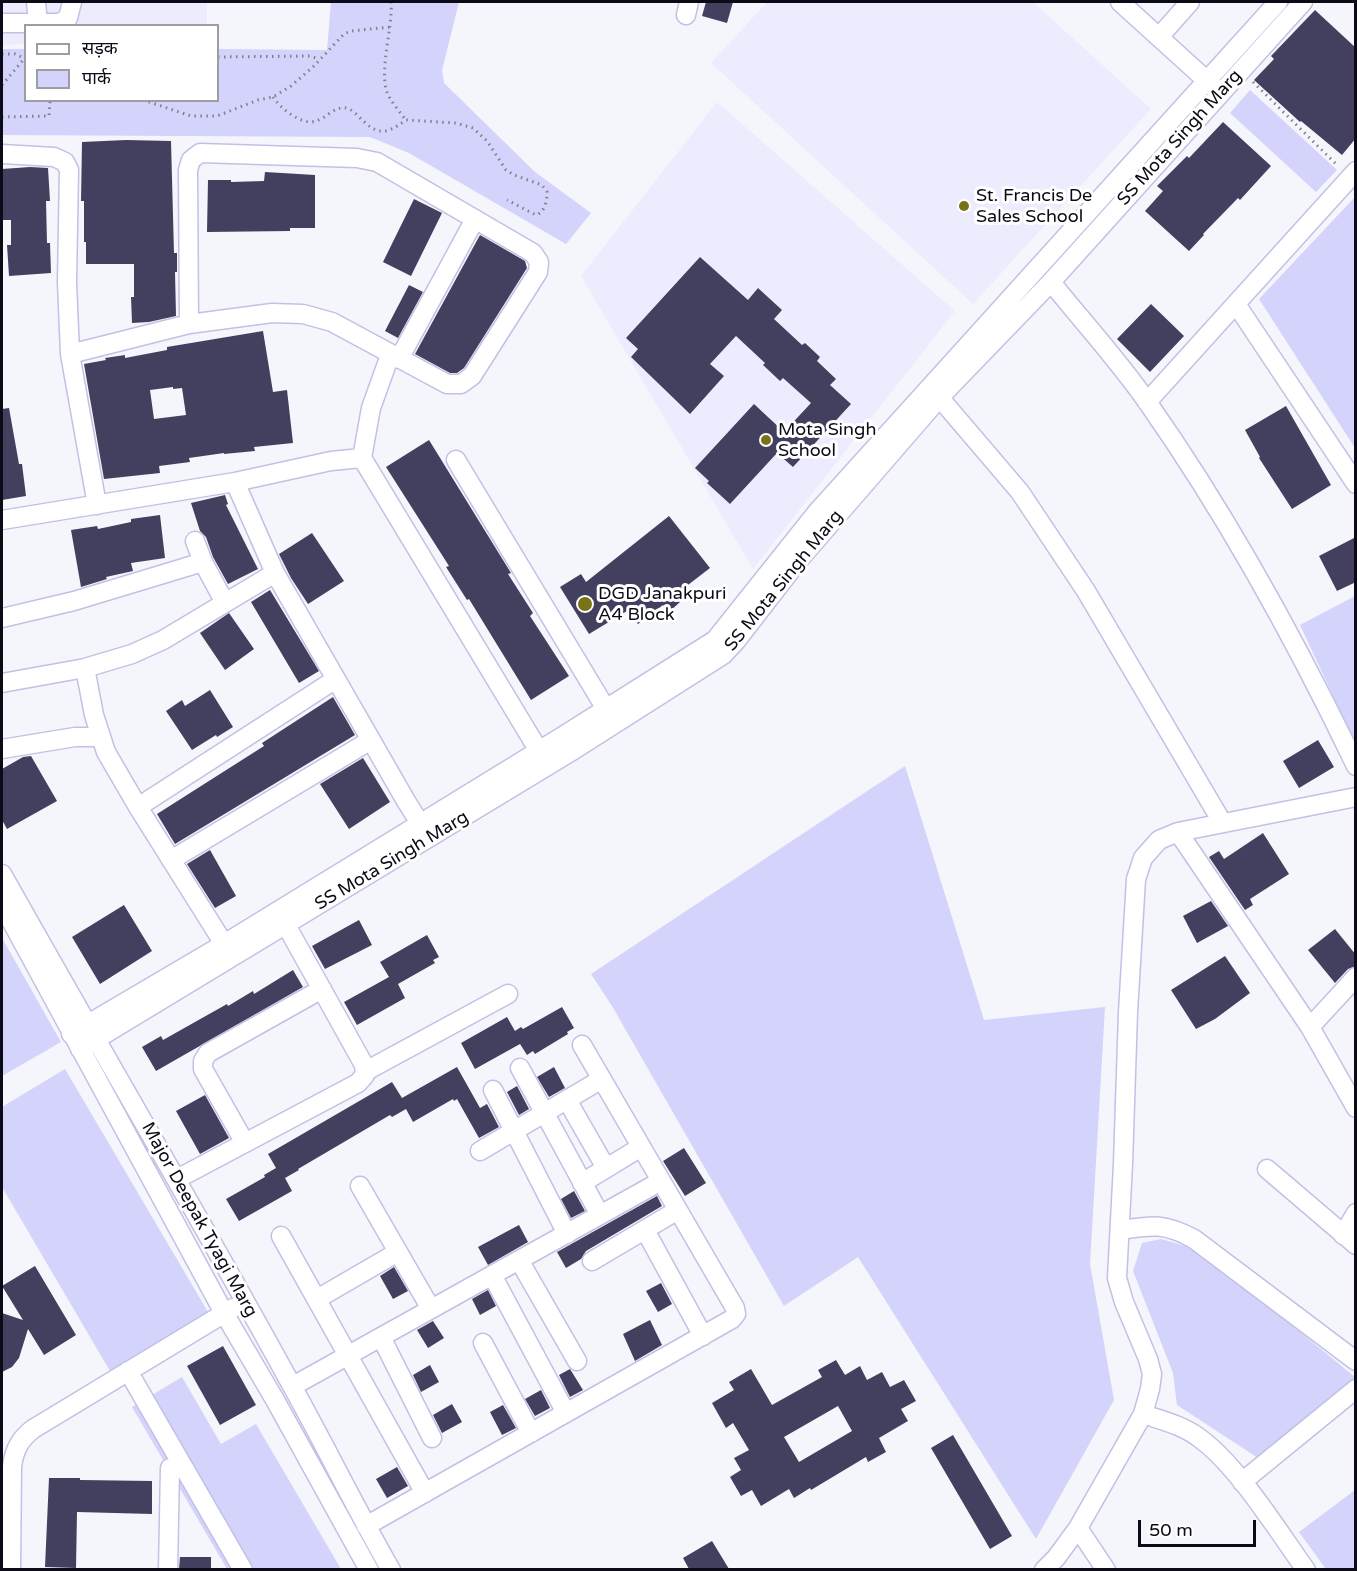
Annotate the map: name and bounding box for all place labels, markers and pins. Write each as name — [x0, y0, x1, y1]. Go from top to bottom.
place label: St. Francis De Sales School — [976, 185, 1092, 228]
marker: St. Francis De Sales School — [957, 199, 971, 213]
place label: Mota Singh School — [778, 419, 876, 462]
marker: Mota Singh School — [759, 433, 773, 447]
place label: DGD Janakpuri A4 Block — [598, 583, 726, 626]
marker: DGD Janakpuri A4 Block — [576, 595, 594, 613]

